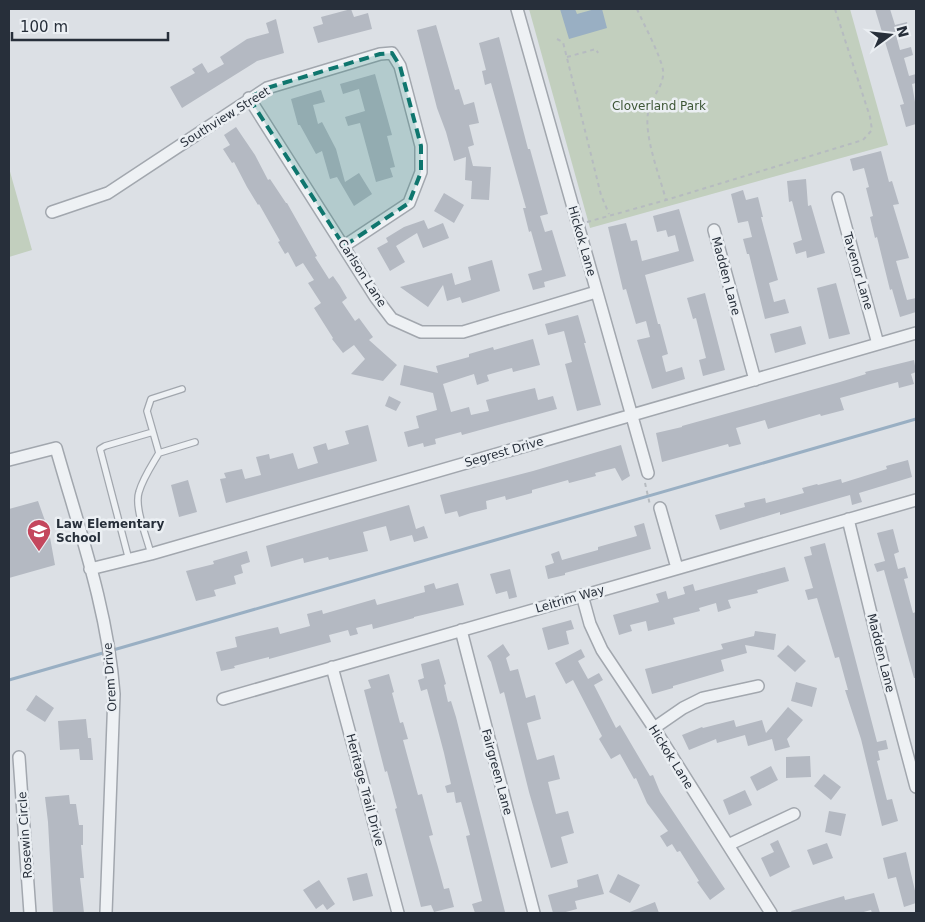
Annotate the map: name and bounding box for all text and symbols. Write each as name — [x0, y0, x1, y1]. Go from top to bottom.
scale bar — [12, 10, 169, 42]
north arrow — [865, 10, 915, 60]
text: 100 m — [20, 18, 68, 36]
text: N — [893, 24, 912, 39]
street label: Southview Street — [178, 84, 273, 150]
park label: Cloverland Park — [612, 99, 706, 113]
street label: Hickok Lane — [565, 204, 599, 278]
street label: Tavenor Lane — [840, 230, 876, 311]
street label: Madden Lane — [709, 235, 743, 317]
street label: Carlson Lane — [335, 236, 389, 310]
street label: Segrest Drive — [463, 434, 545, 470]
place label: Law Elementary School — [56, 517, 164, 545]
school or university icon: Law Elementary School — [26, 518, 52, 552]
street label: Leitrim Way — [534, 582, 606, 616]
street label: Madden Lane — [864, 612, 898, 694]
street label: Orem Drive — [101, 642, 119, 712]
street label: Hickok Lane — [646, 723, 696, 791]
street label: Fairgreen Lane — [479, 727, 515, 817]
street label: Heritage Trail Drive — [343, 732, 387, 848]
street label: Rosewin Circle — [15, 791, 35, 879]

